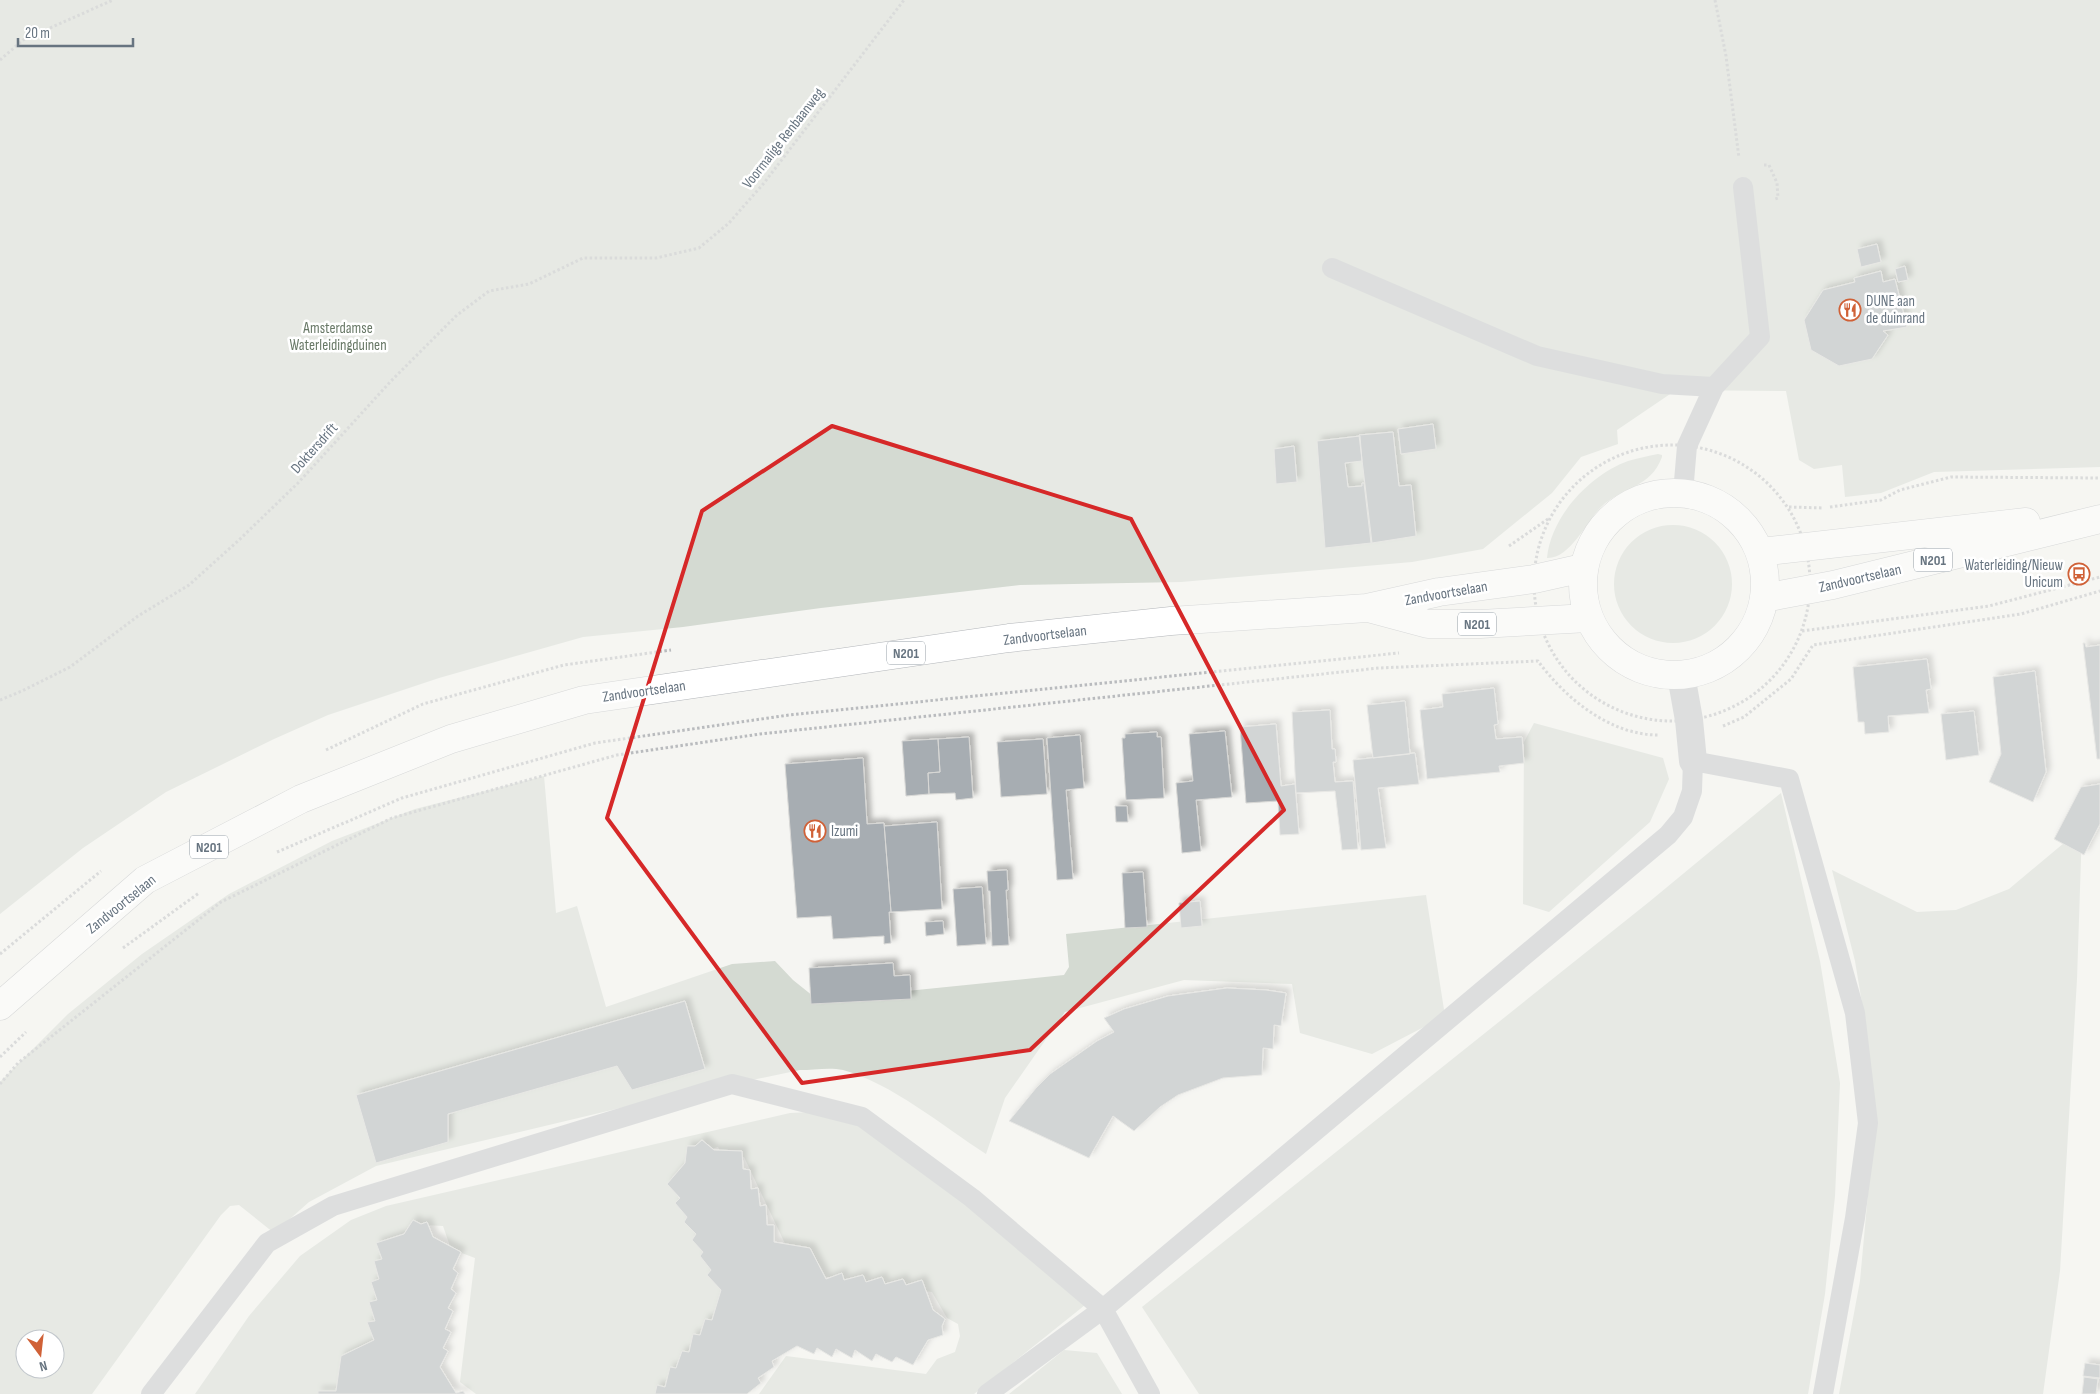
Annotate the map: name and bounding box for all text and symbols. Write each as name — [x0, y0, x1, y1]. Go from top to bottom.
scale bar — [18, 15, 132, 47]
text: 20 m — [25, 24, 50, 43]
street label: Voormalige Renbaanweg — [738, 84, 829, 192]
place label: DUNE aan de duinrand — [1866, 292, 1925, 328]
restaurant icon: DUNE aan de duinrand — [1838, 298, 1862, 322]
park label: Amsterdamse Waterleidingduinen — [289, 319, 387, 355]
street label: Doktersdrift — [287, 419, 342, 478]
road number: N201 — [1914, 548, 1952, 572]
place label: Waterleiding/Nieuw Unicum — [1964, 556, 2064, 592]
street label: Zandvoortselaan — [1817, 560, 1903, 597]
bus stop icon: Waterleiding/Nieuw Unicum — [2067, 562, 2091, 586]
street label: Zandvoortselaan — [1403, 577, 1489, 610]
road number: N201 — [1458, 612, 1496, 636]
street label: Zandvoortselaan — [1002, 621, 1088, 650]
road number: N201 — [887, 641, 925, 664]
street label: Zandvoortselaan — [601, 676, 687, 707]
restaurant icon: Izumi — [803, 819, 827, 843]
place label: Izumi — [831, 822, 858, 841]
road number: N201 — [190, 836, 228, 859]
street label: Zandvoortselaan — [83, 871, 160, 938]
north arrow — [15, 1329, 65, 1379]
text: N — [37, 1357, 49, 1375]

